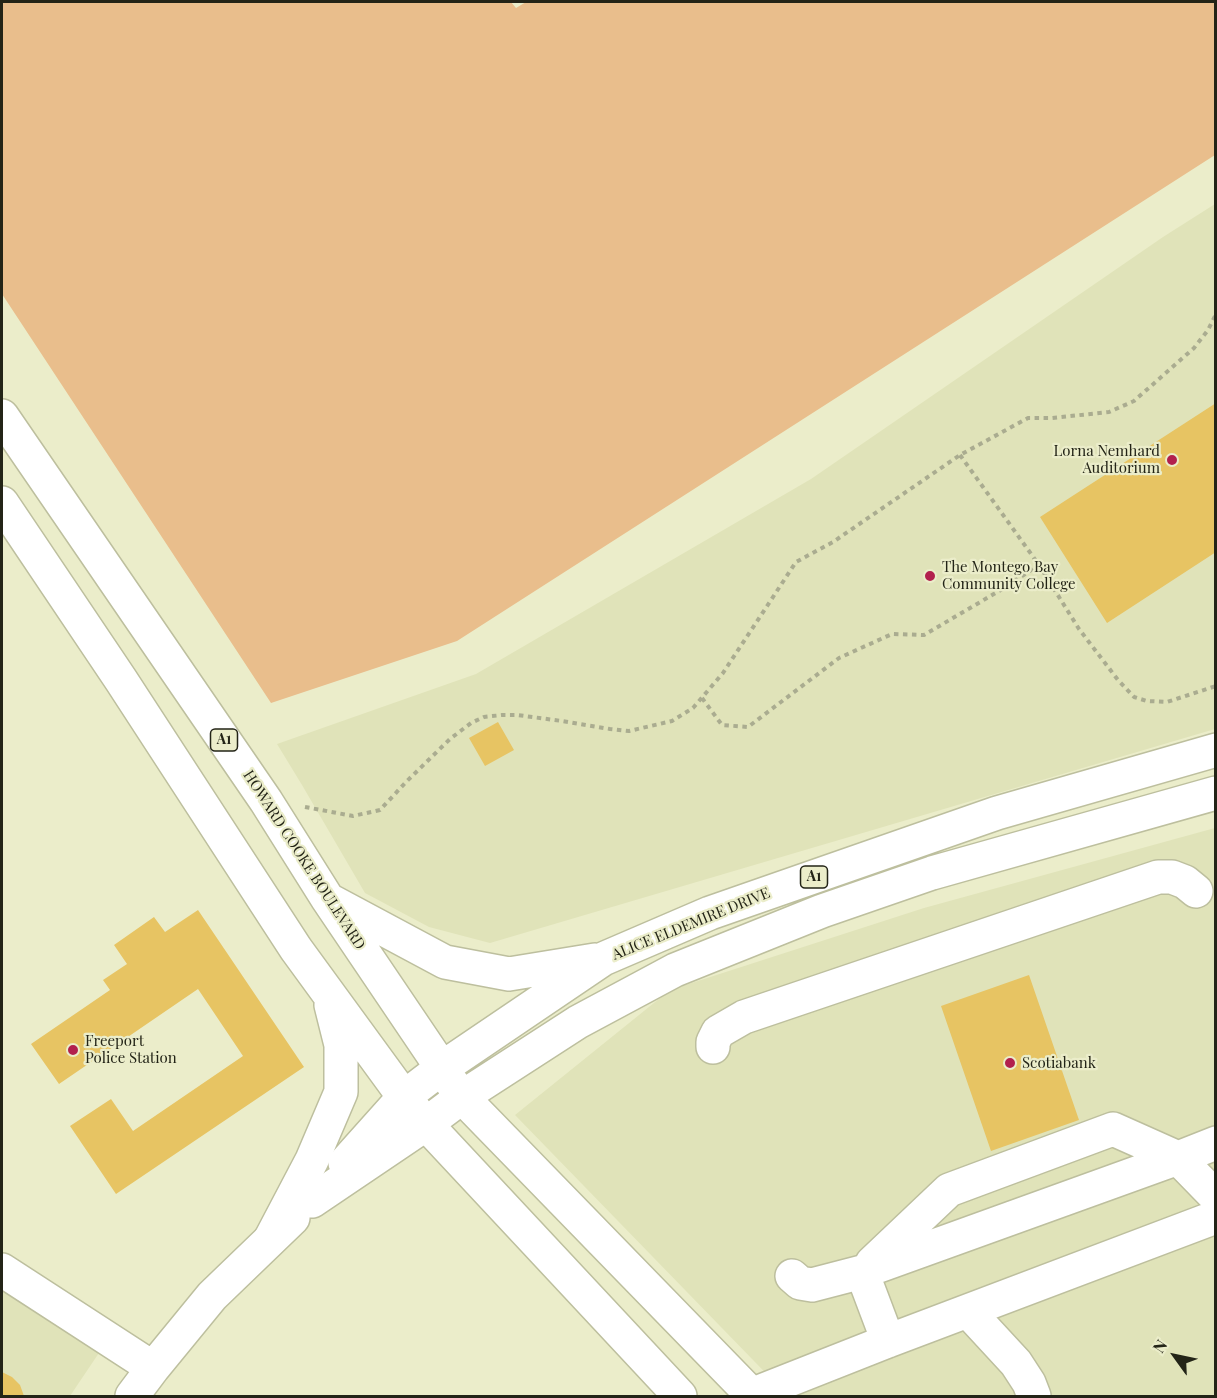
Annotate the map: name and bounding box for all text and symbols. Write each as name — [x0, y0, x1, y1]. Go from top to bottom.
place label: Lorna Nemhard Auditorium — [1054, 442, 1160, 477]
marker: Lorna Nemhard Auditorium — [1165, 453, 1179, 467]
place label: The Montego Bay Community College — [942, 558, 1076, 593]
marker: The Montego Bay Community College — [923, 569, 937, 583]
road number: A1 — [210, 729, 238, 751]
street label: HOWARD COOKE BOULEVARD — [239, 767, 369, 953]
road number: A1 — [800, 866, 828, 888]
street label: ALICE ELDEMIRE DRIVE — [609, 884, 773, 964]
place label: Freeport Police Station — [85, 1032, 177, 1067]
marker: Freeport Police Station — [66, 1043, 80, 1057]
place label: Scotiabank — [1022, 1054, 1096, 1072]
marker: Scotiabank — [1003, 1056, 1017, 1070]
north arrow — [1145, 1326, 1205, 1386]
text: N — [1148, 1335, 1171, 1356]

